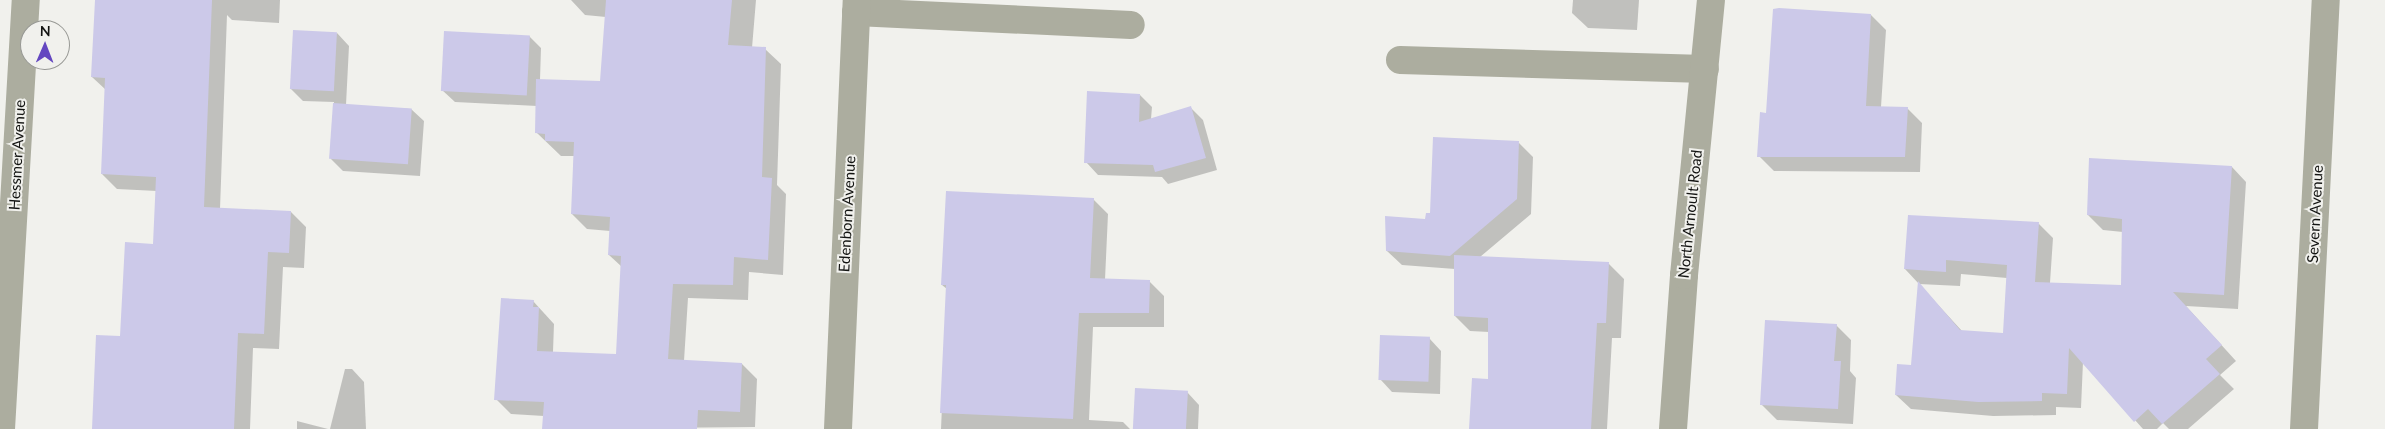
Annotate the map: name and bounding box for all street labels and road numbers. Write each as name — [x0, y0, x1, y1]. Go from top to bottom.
street label: Hessmer Avenue — [5, 99, 29, 211]
street label: North Arnoult Road — [1674, 149, 1706, 279]
street label: Edenborn Avenue — [835, 155, 859, 273]
street label: Severn Avenue — [2303, 164, 2327, 264]

